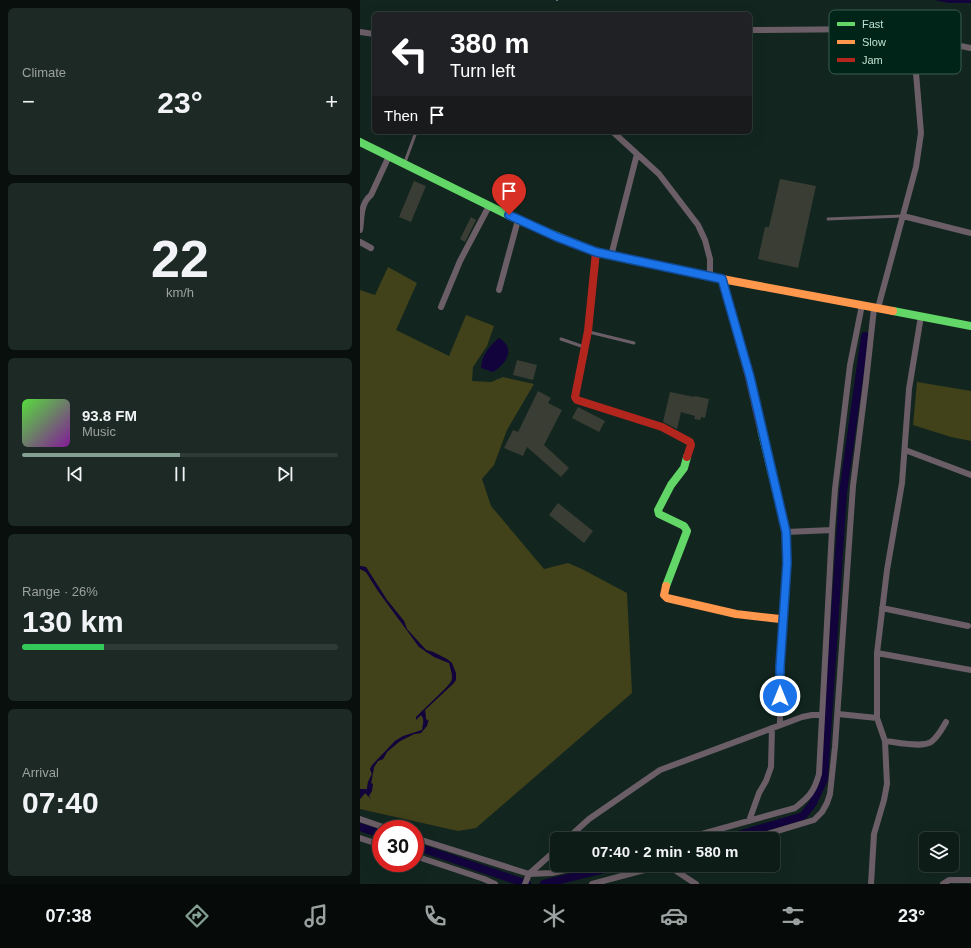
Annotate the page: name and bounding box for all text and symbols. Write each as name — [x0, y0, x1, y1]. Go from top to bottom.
legend — [829, 10, 961, 74]
text: Fast — [862, 18, 883, 30]
icon: left — [384, 28, 436, 80]
text: 380 m — [450, 28, 529, 59]
text: Slow — [862, 36, 886, 48]
text: Jam — [862, 54, 883, 66]
text: Turn left — [450, 61, 515, 81]
text: Climate — [22, 65, 66, 80]
text: 23° — [157, 86, 203, 119]
text: − — [22, 89, 35, 114]
text: + — [325, 89, 338, 114]
icon: arrive — [426, 104, 448, 126]
text: Then — [384, 107, 418, 124]
pin — [492, 174, 526, 215]
icon: arrive — [498, 180, 520, 202]
text: 22 — [151, 230, 209, 288]
text: km/h — [166, 285, 194, 300]
text: 93.8 FM — [82, 407, 137, 424]
text: Music — [82, 424, 116, 439]
icon: previous — [64, 463, 86, 485]
icon: pause — [169, 463, 191, 485]
icon: next — [274, 463, 296, 485]
text: Range · 26% — [22, 584, 98, 599]
text: 130 km — [22, 605, 124, 638]
position arrow — [759, 675, 801, 717]
text: Arrival — [22, 765, 59, 780]
text: 07:40 — [22, 786, 99, 819]
speed limit sign: 30 — [372, 820, 424, 872]
map controls — [919, 832, 959, 872]
button: layers — [919, 832, 959, 872]
text: 07:40 · 2 min · 580 m — [592, 843, 738, 860]
icon: directions — [183, 902, 211, 930]
icon: music — [302, 902, 330, 930]
icon: phone — [421, 902, 449, 930]
icon: climate — [540, 902, 568, 930]
icon: car — [660, 902, 688, 930]
icon: filters — [779, 902, 807, 930]
text: 07:38 — [46, 906, 92, 926]
text: 23° — [898, 906, 925, 926]

